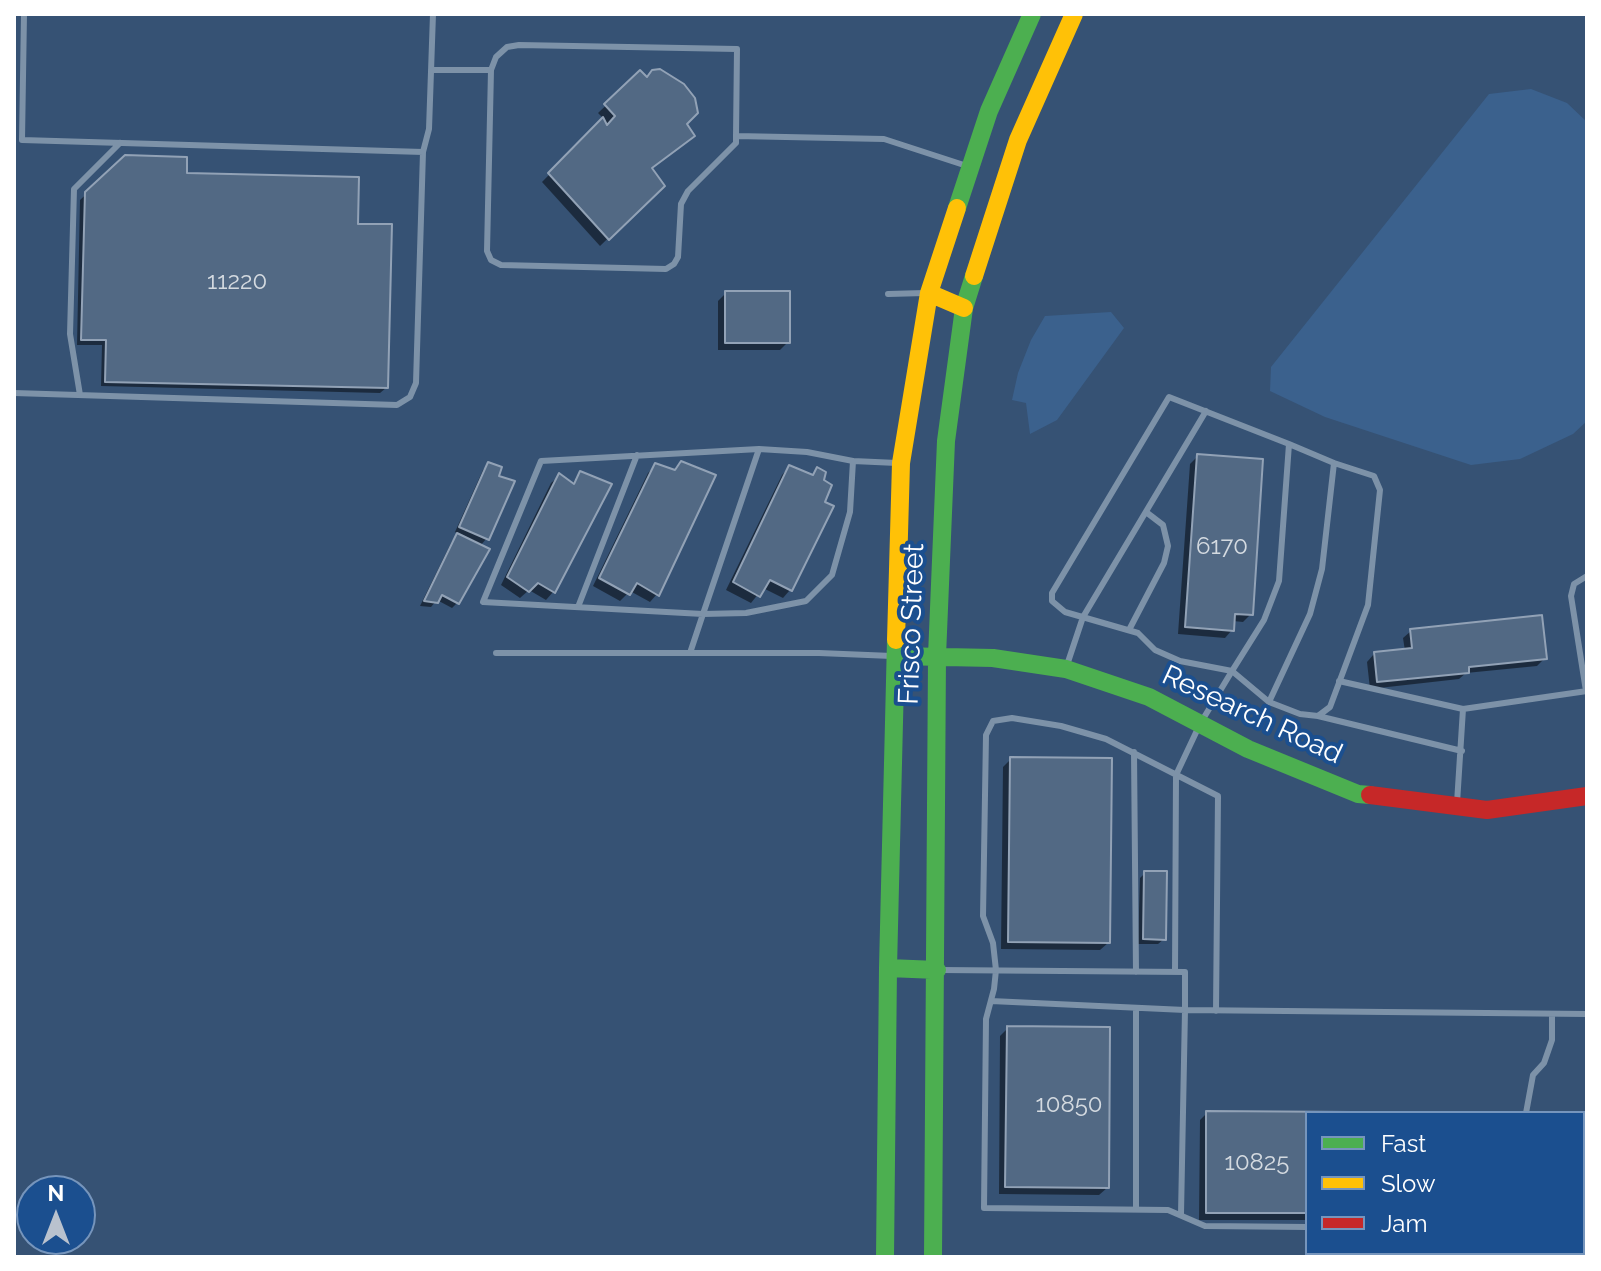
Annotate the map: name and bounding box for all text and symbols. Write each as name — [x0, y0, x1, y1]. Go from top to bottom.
house number: 11220 — [207, 268, 267, 296]
house number: 6170 — [1196, 533, 1248, 561]
street label: Frisco Street — [892, 543, 932, 705]
street label: Research Road — [1157, 659, 1347, 771]
house number: 10850 — [1036, 1091, 1102, 1119]
legend — [1305, 1111, 1585, 1255]
text: Fast — [1381, 1129, 1426, 1158]
house number: 10825 — [1225, 1149, 1289, 1177]
text: Slow — [1381, 1169, 1435, 1198]
north arrow — [16, 1175, 96, 1255]
text: N — [48, 1180, 64, 1206]
text: Jam — [1381, 1209, 1427, 1238]

